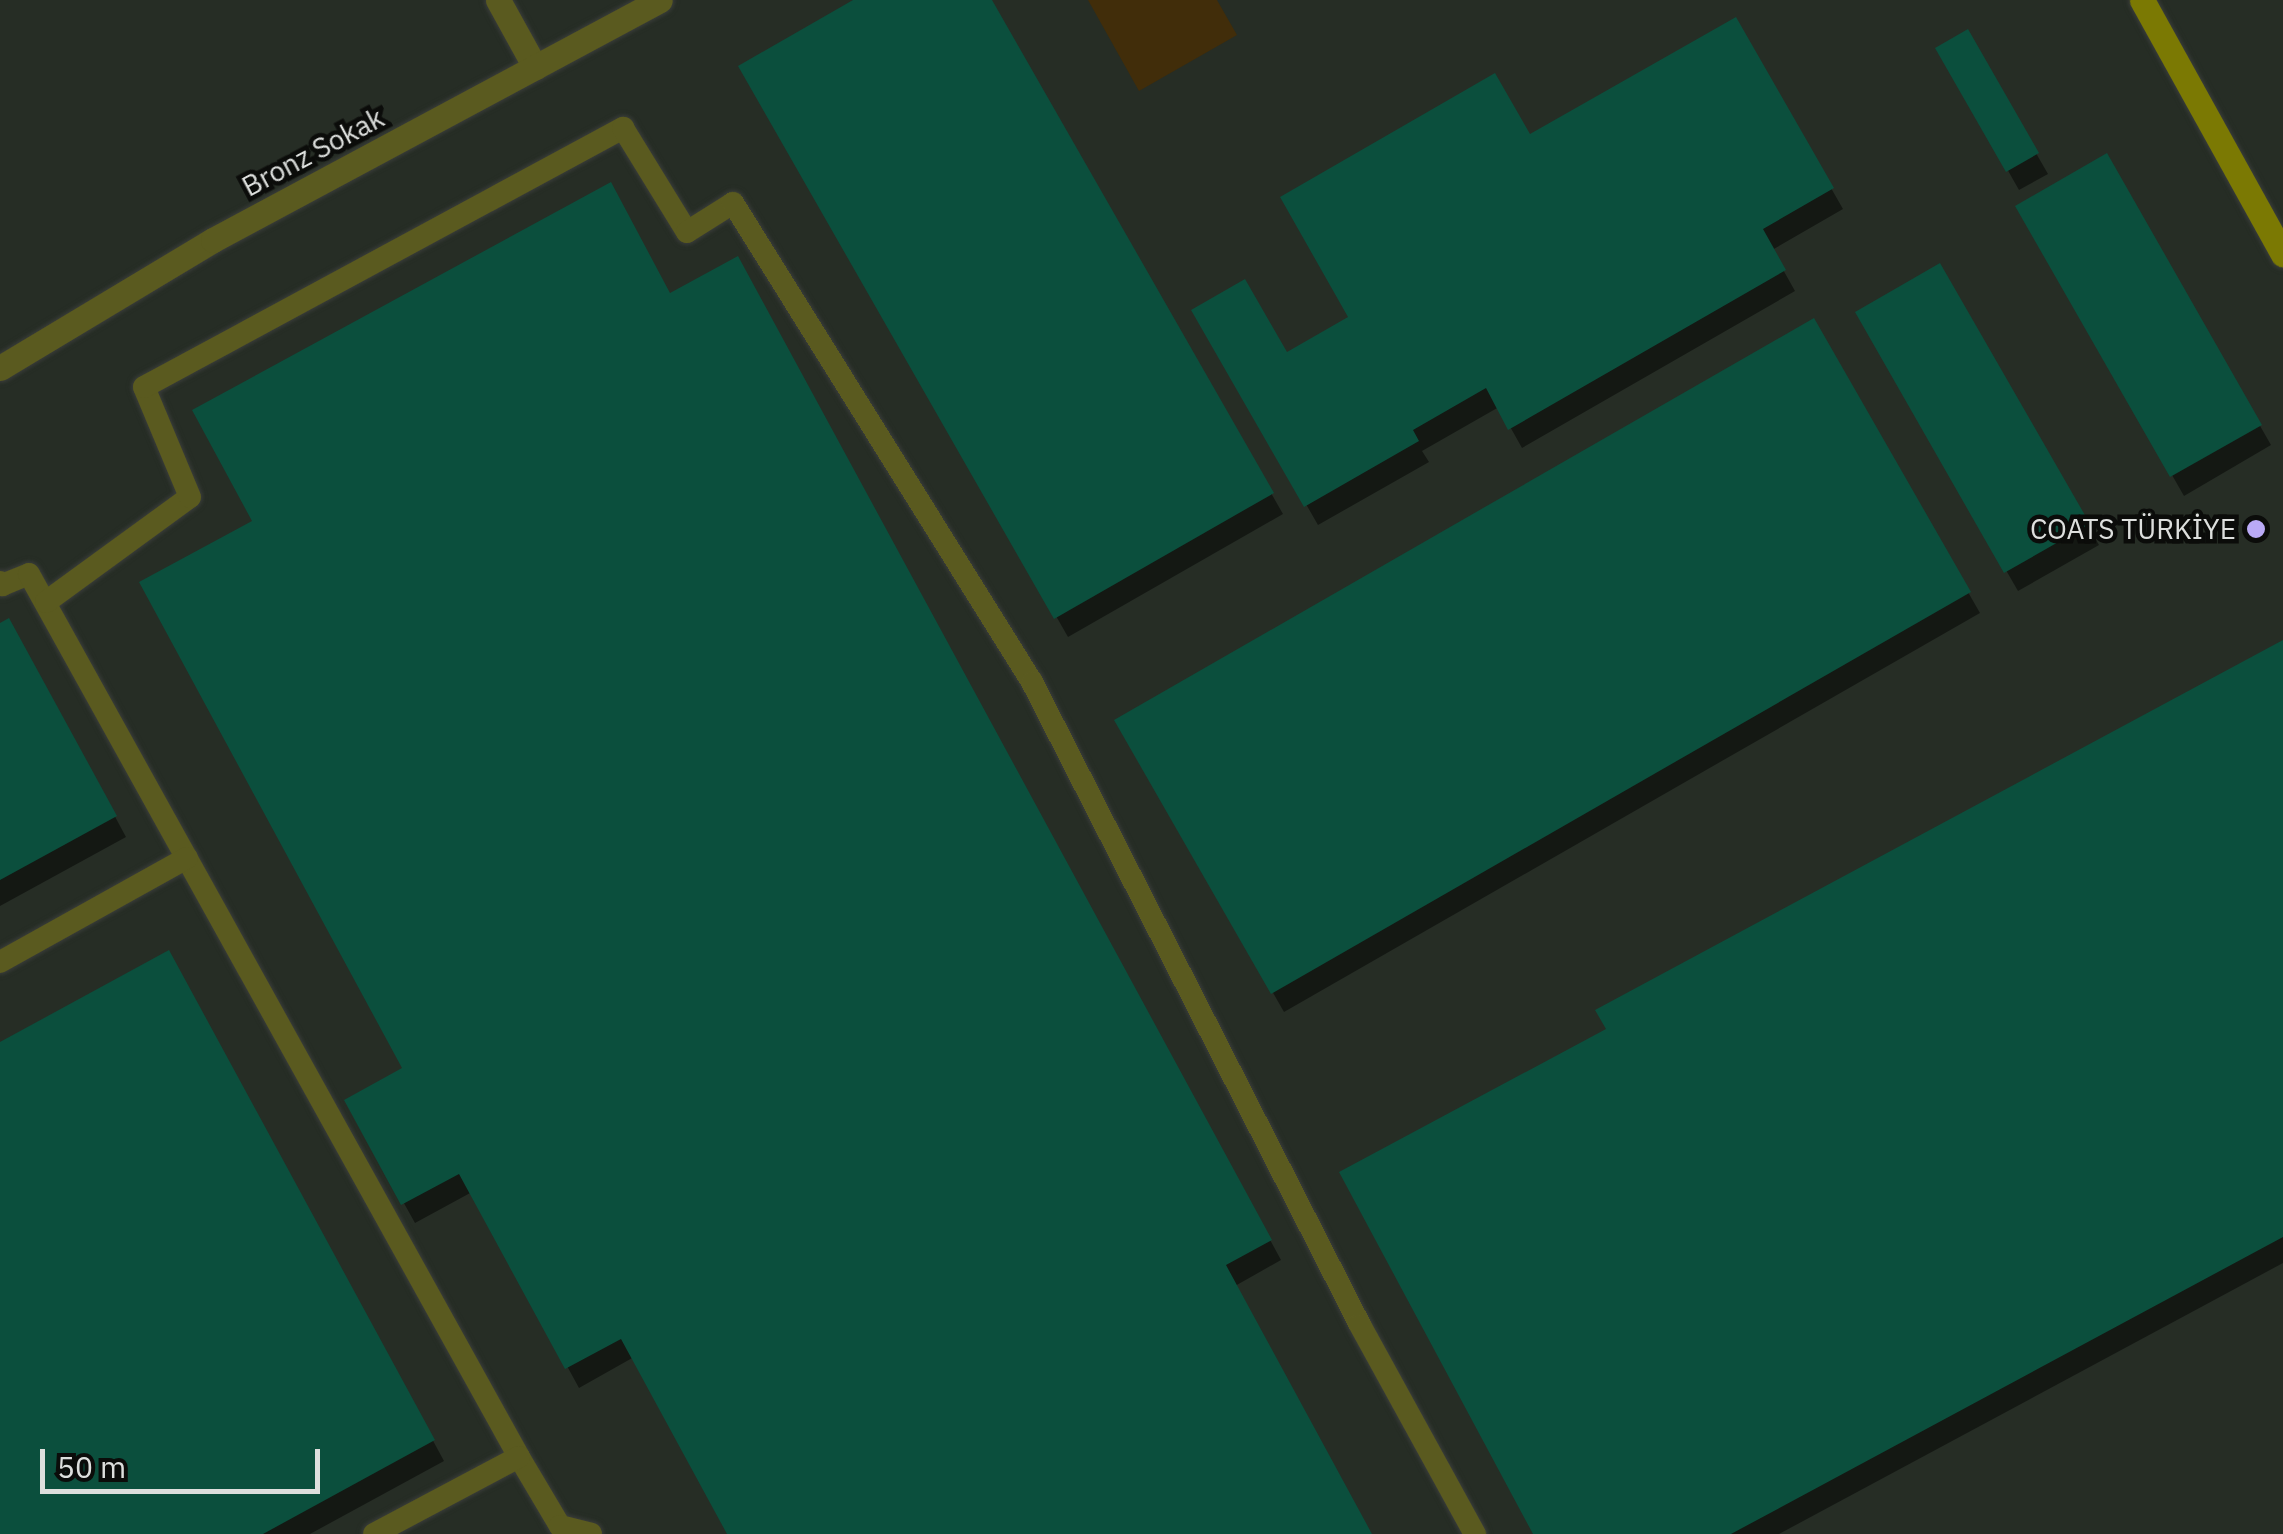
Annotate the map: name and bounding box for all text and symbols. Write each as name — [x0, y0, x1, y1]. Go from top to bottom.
street label: Bronz Sokak — [236, 101, 390, 203]
place label: COATS TÜRKİYE — [2030, 512, 2236, 546]
marker: COATS TÜRKİYE — [2245, 518, 2267, 540]
scale bar — [45, 1429, 325, 1491]
text: 50 m — [57, 1447, 126, 1486]

